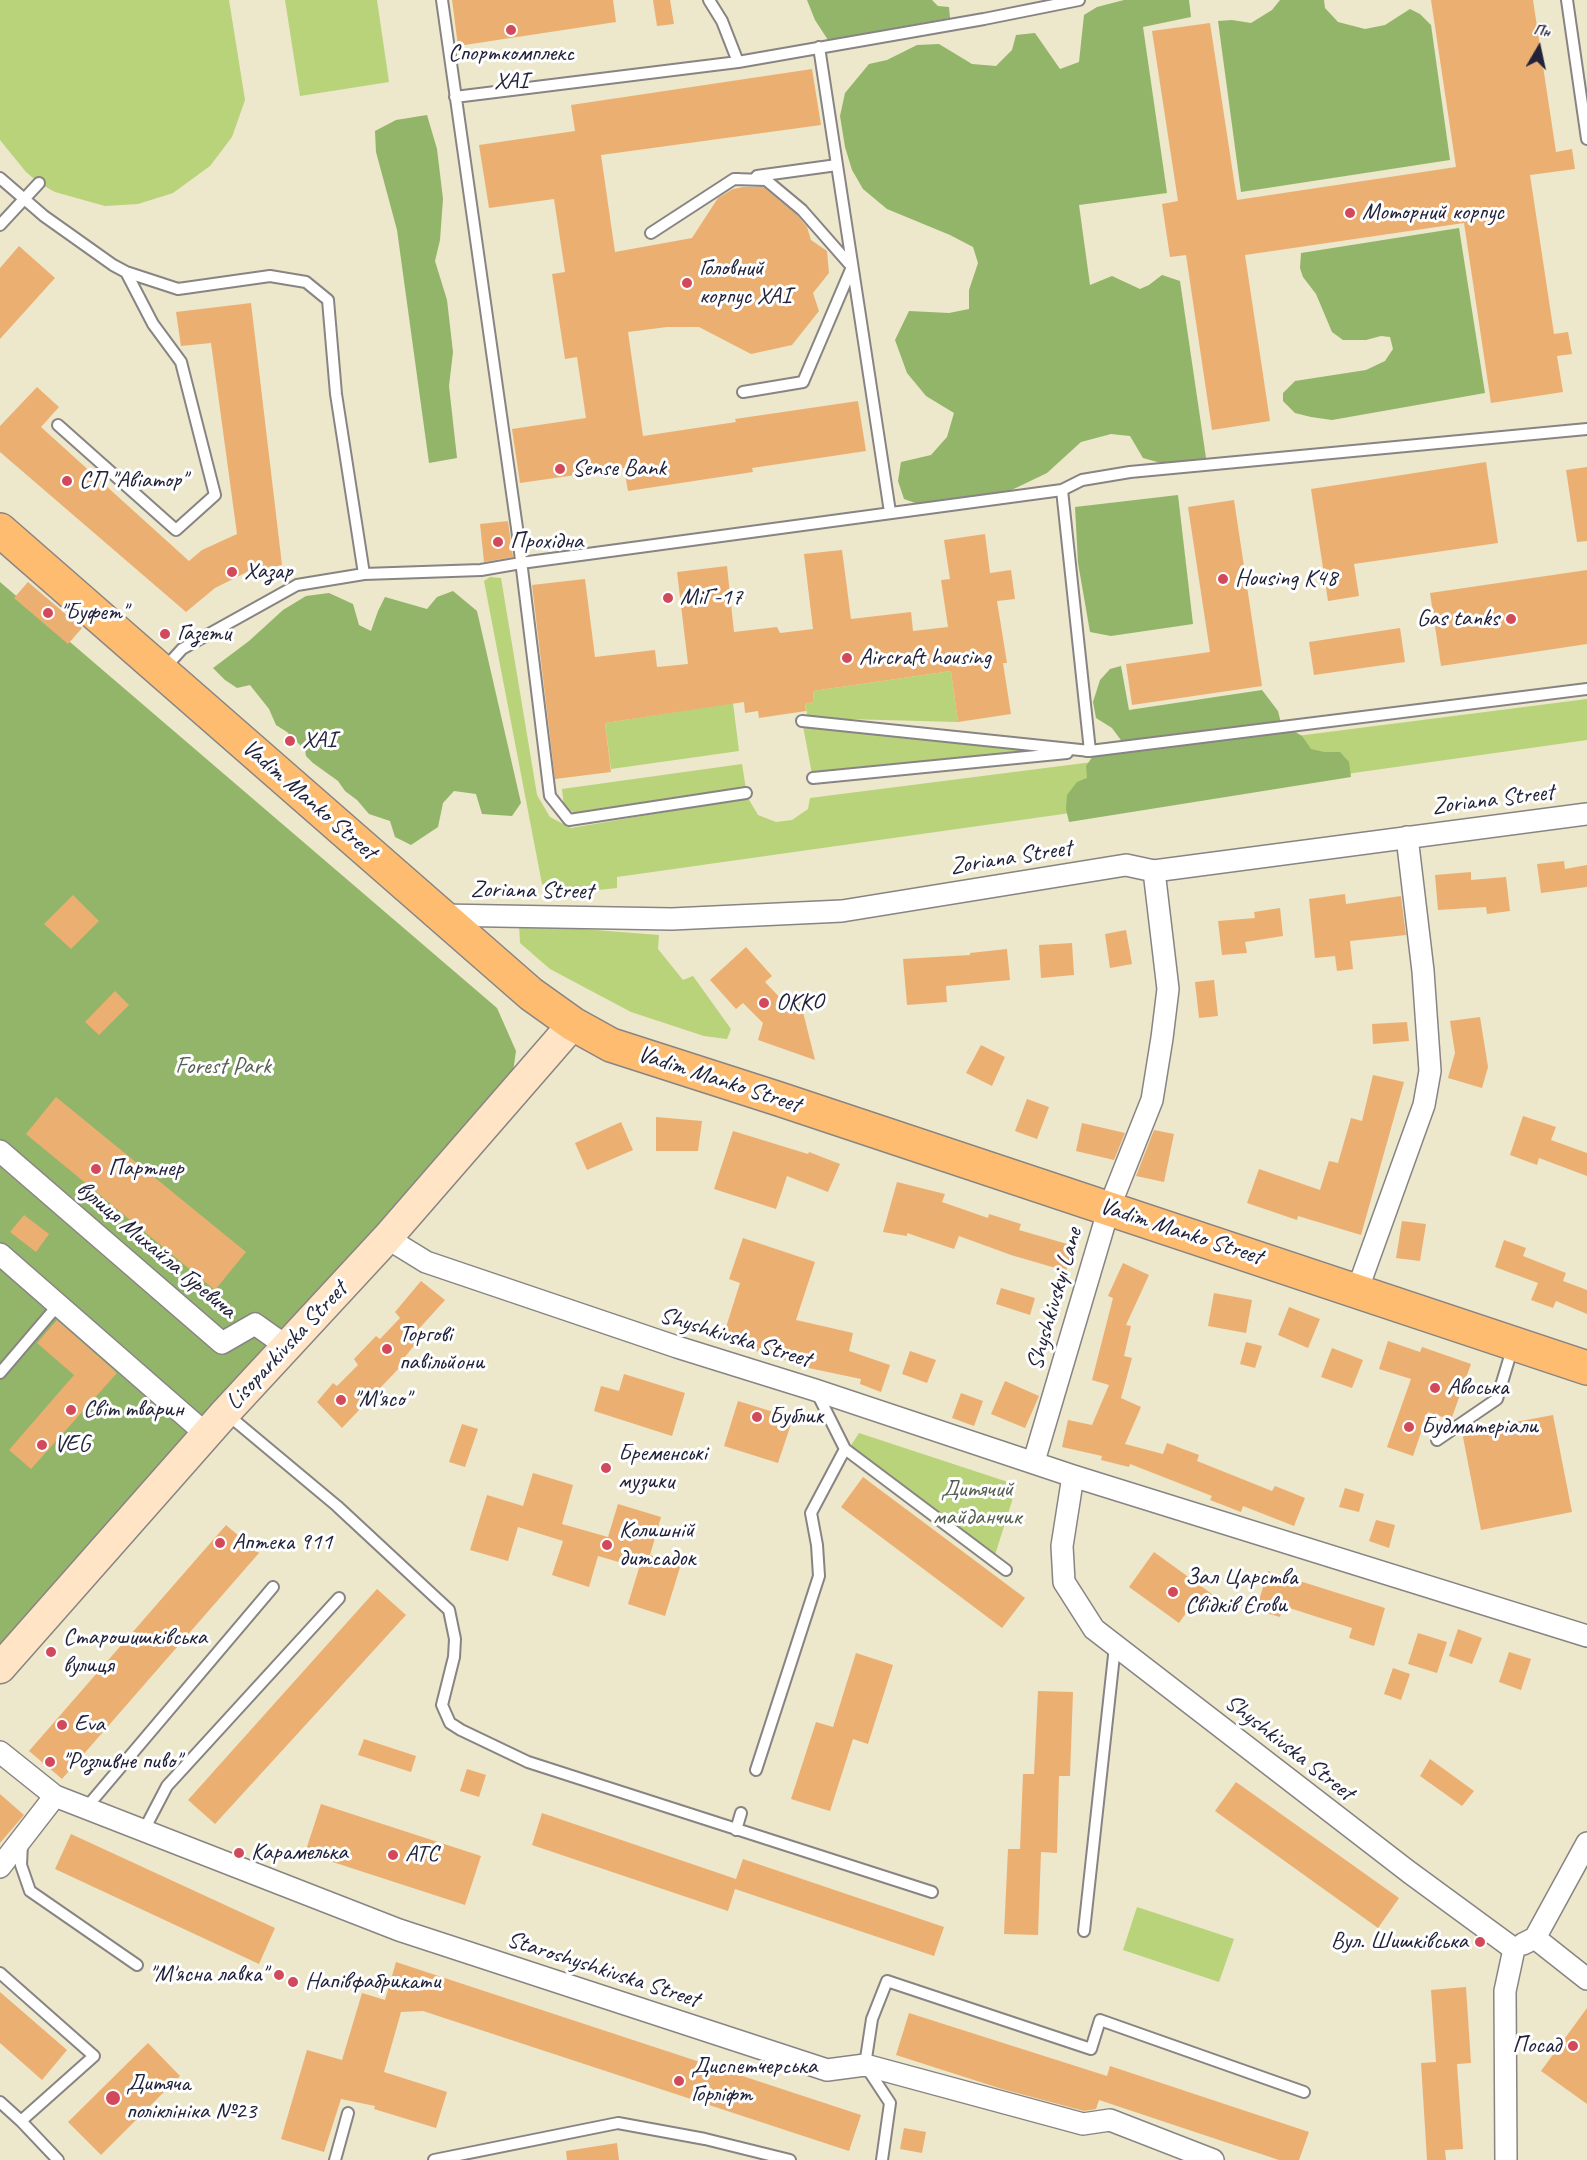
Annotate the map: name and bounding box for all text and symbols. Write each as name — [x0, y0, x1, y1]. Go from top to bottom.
north arrow — [1509, 18, 1569, 78]
text: Пн — [1532, 19, 1552, 41]
marker: Спорткомплекс ХАІ — [504, 23, 518, 37]
place label: Спорткомплекс ХАІ — [448, 40, 574, 96]
place label: Моторний корпус — [1362, 199, 1504, 227]
marker: Моторний корпус — [1343, 206, 1357, 220]
place label: Головний корпус ХАІ — [699, 255, 791, 311]
marker: Головний корпус ХАІ — [680, 276, 694, 290]
place label: Sense Bank — [572, 455, 666, 483]
marker: Sense Bank — [553, 462, 567, 476]
place label: СП "Авіатор" — [79, 467, 187, 495]
marker: СП "Авіатор" — [60, 474, 74, 488]
place label: Прохідна — [510, 528, 583, 556]
marker: Прохідна — [491, 535, 505, 549]
place label: Хазар — [244, 558, 292, 586]
marker: Хазар — [225, 565, 239, 579]
place label: Housing K48 — [1235, 565, 1337, 593]
marker: Housing K48 — [1216, 572, 1230, 586]
place label: МіГ-17 — [680, 584, 742, 612]
marker: МіГ-17 — [661, 591, 675, 605]
place label: "Буфет" — [60, 599, 127, 627]
place label: Gas tanks — [1417, 605, 1499, 633]
marker: "Буфет" — [41, 606, 55, 620]
marker: Gas tanks — [1504, 612, 1518, 626]
place label: Газети — [177, 620, 231, 648]
marker: Газети — [158, 627, 172, 641]
place label: Aircraft housing — [859, 644, 991, 672]
marker: Aircraft housing — [840, 651, 854, 665]
place label: ХАІ — [302, 727, 336, 755]
street label: Vadim Manko Street — [236, 734, 382, 866]
marker: ХАІ — [283, 734, 297, 748]
street label: Zoriana Street — [1430, 778, 1556, 822]
street label: Zoriana Street — [948, 834, 1074, 882]
street label: Zoriana Street — [470, 876, 594, 906]
place label: OKKO — [776, 989, 823, 1017]
marker: OKKO — [757, 996, 771, 1010]
street label: Vadim Manko Street — [634, 1040, 804, 1120]
park label: Forest Park — [175, 1053, 271, 1081]
place label: Партнер — [108, 1155, 184, 1183]
marker: Партнер — [89, 1162, 103, 1176]
street label: вулиця Михайла Гуревича — [70, 1175, 242, 1325]
street label: Vadim Manko Street — [1096, 1192, 1266, 1272]
street label: Shyshkivskyi Lane — [1021, 1225, 1089, 1373]
street label: Lisoparkivska Street — [220, 1276, 354, 1416]
street label: Shyshkivska Street — [656, 1301, 814, 1375]
place label: Торгові павільйони — [399, 1321, 484, 1377]
marker: Торгові павільйони — [380, 1342, 394, 1356]
place label: Авоська — [1447, 1374, 1508, 1402]
marker: Авоська — [1428, 1381, 1442, 1395]
place label: "М'ясо" — [353, 1386, 410, 1414]
marker: "М'ясо" — [334, 1393, 348, 1407]
place label: Світ тварин — [83, 1396, 184, 1424]
marker: Світ тварин — [64, 1403, 78, 1417]
place label: Бублик — [769, 1403, 823, 1431]
marker: Бублик — [750, 1410, 764, 1424]
place label: Будматеріали — [1421, 1413, 1538, 1441]
marker: Будматеріали — [1402, 1420, 1416, 1434]
place label: VEG — [54, 1431, 90, 1459]
marker: VEG — [35, 1438, 49, 1452]
place label: Бременські музики — [618, 1440, 707, 1496]
marker: Бременські музики — [599, 1461, 613, 1475]
park label: Дитячий майданчик — [933, 1476, 1021, 1532]
place label: Колишній дитсадок — [619, 1517, 695, 1573]
place label: Аптека 911 — [232, 1529, 332, 1557]
marker: Аптека 911 — [213, 1536, 227, 1550]
marker: Колишній дитсадок — [600, 1538, 614, 1552]
place label: Зал Царства Свідків Єгови — [1185, 1564, 1297, 1620]
marker: Зал Царства Свідків Єгови — [1166, 1585, 1180, 1599]
place label: Старошишківська вулиця — [63, 1624, 207, 1680]
marker: Старошишківська вулиця — [44, 1645, 58, 1659]
street label: Shyshkivska Street — [1218, 1688, 1360, 1808]
place label: Eva — [74, 1711, 105, 1739]
marker: Eva — [55, 1718, 69, 1732]
place label: "Розливне пиво" — [62, 1748, 181, 1776]
marker: "Розливне пиво" — [43, 1755, 57, 1769]
place label: Карамелька — [251, 1839, 348, 1867]
place label: АТС — [405, 1841, 438, 1869]
marker: Карамелька — [232, 1846, 246, 1860]
marker: АТС — [386, 1848, 400, 1862]
street label: Staroshyshkivska Street — [503, 1925, 703, 2015]
place label: Вул. Шишківська — [1331, 1928, 1468, 1956]
marker: Вул. Шишківська — [1473, 1935, 1487, 1949]
place label: "М'ясна лавка" — [149, 1961, 267, 1989]
marker: "М'ясна лавка" — [272, 1968, 286, 1982]
place label: Напівфабрикати — [305, 1968, 440, 1996]
marker: Напівфабрикати — [286, 1975, 300, 1989]
place label: Посад — [1512, 2032, 1561, 2060]
marker: Посад — [1566, 2039, 1580, 2053]
place label: Диспетчерська Горліфт — [691, 2053, 817, 2109]
place label: Дитяча поліклініка №23 — [126, 2070, 256, 2126]
marker: Диспетчерська Горліфт — [672, 2074, 686, 2088]
marker: Дитяча поліклініка №23 — [104, 2089, 122, 2107]

